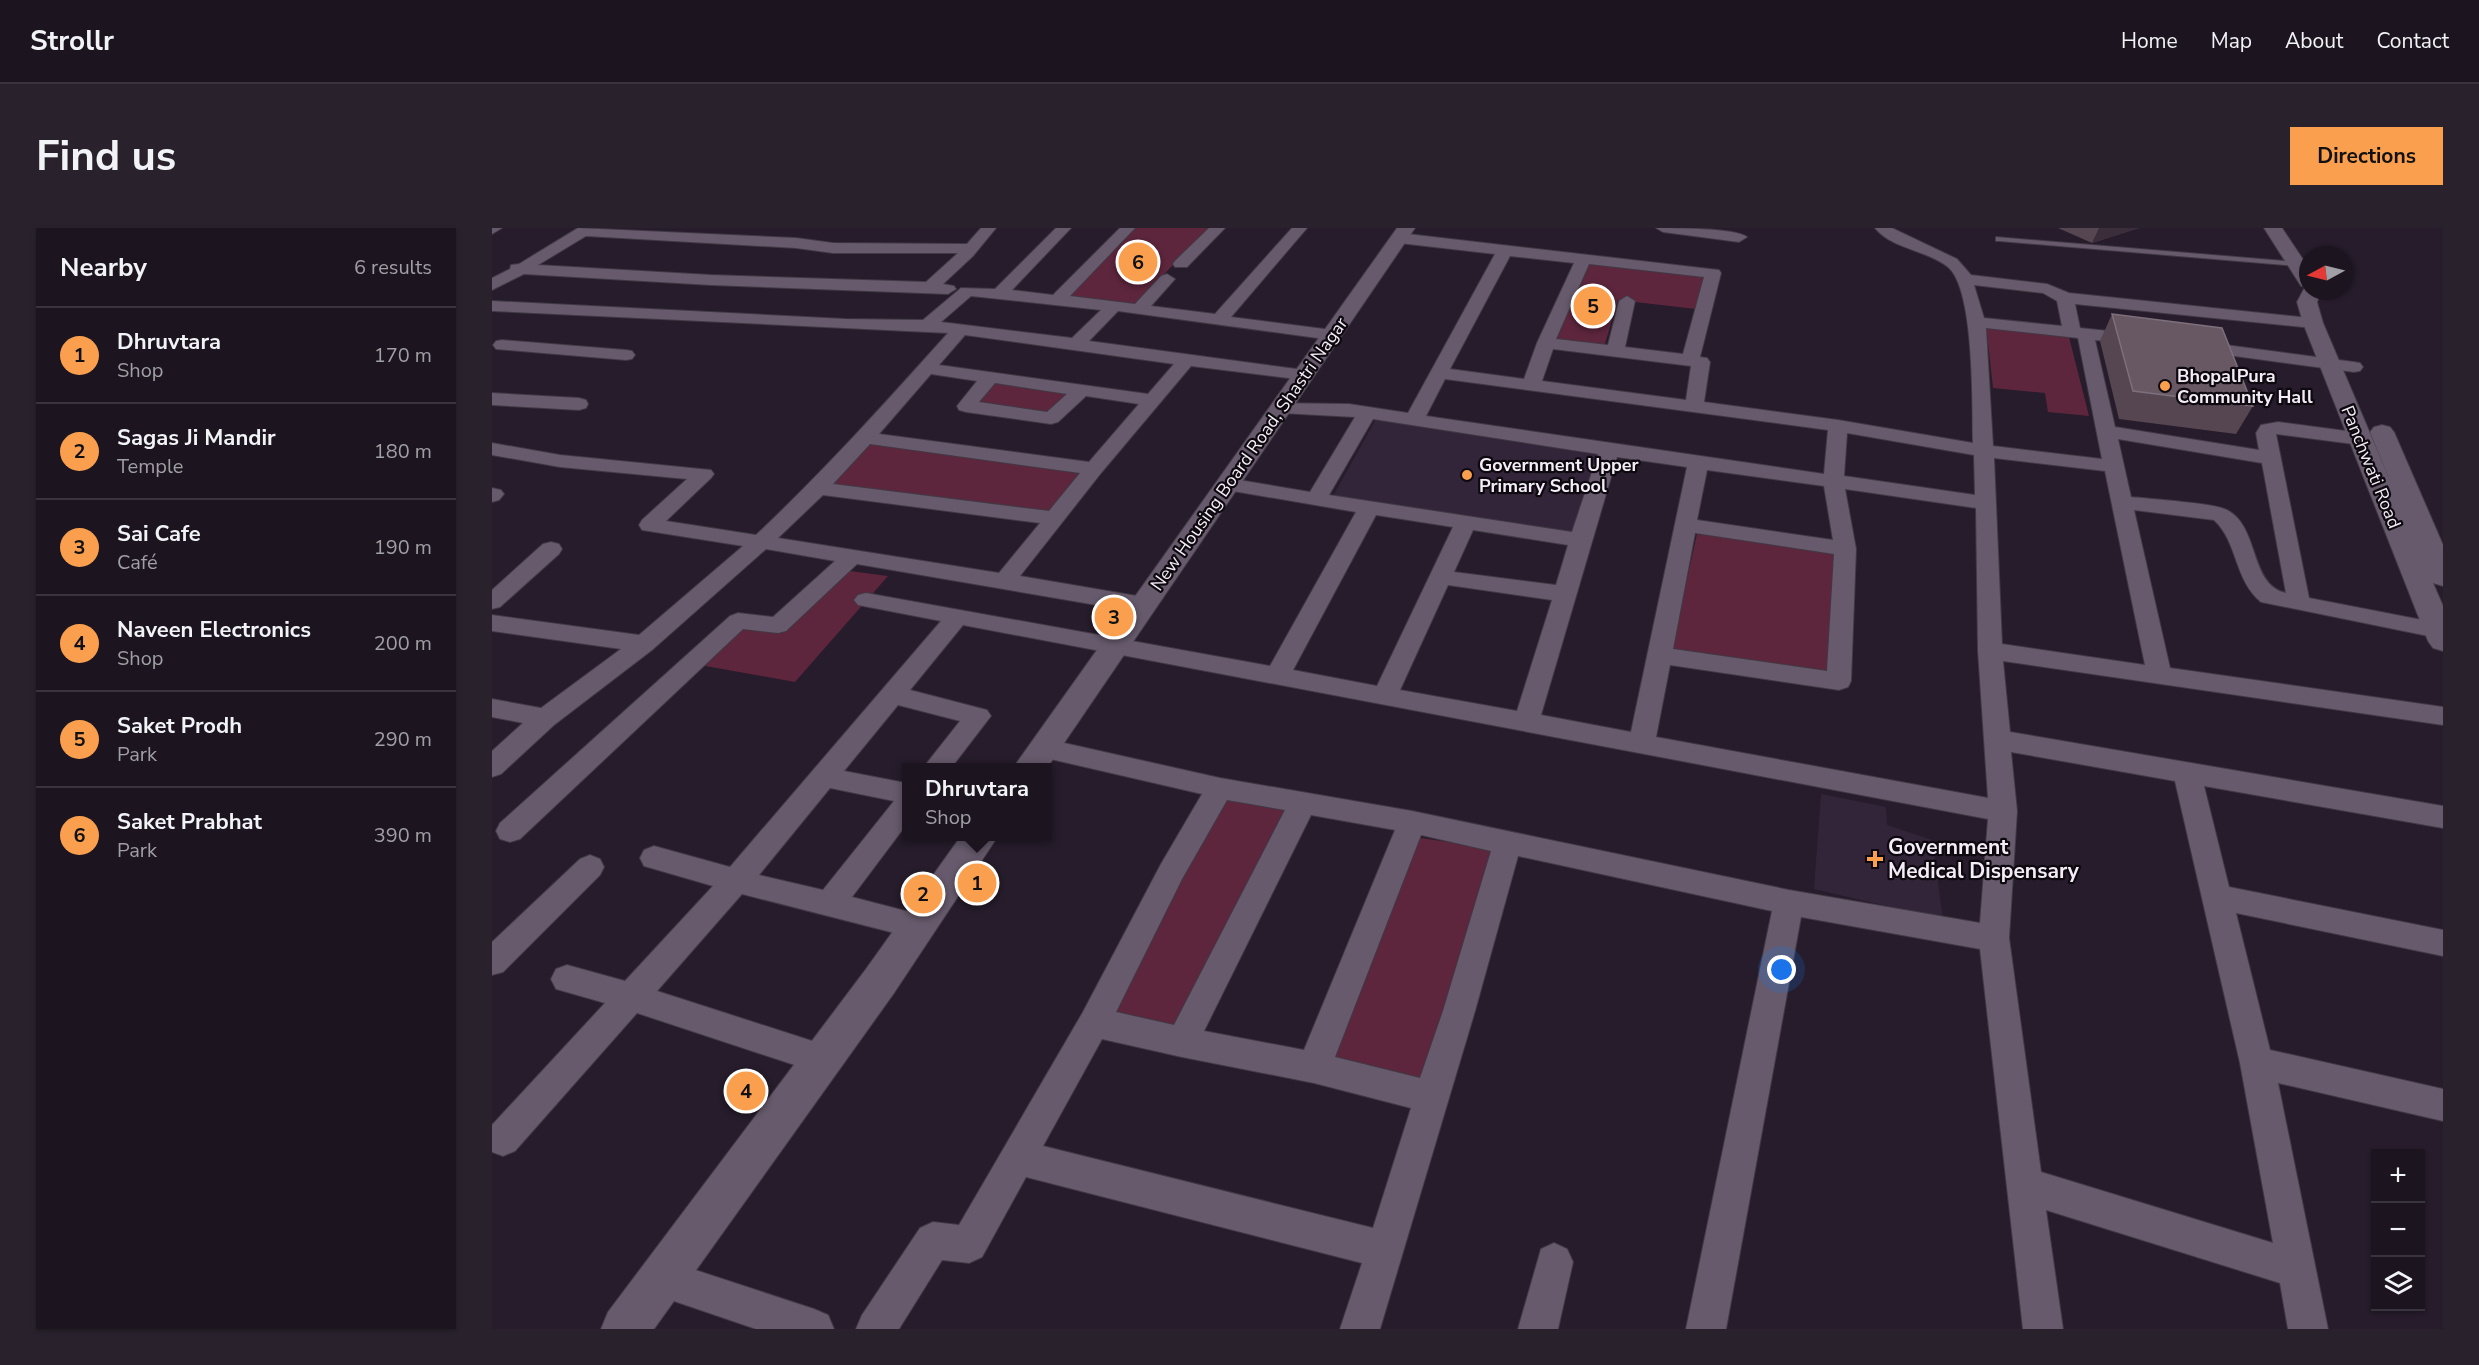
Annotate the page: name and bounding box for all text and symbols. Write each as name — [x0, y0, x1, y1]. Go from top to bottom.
text: Strollr — [30, 22, 114, 60]
text: Home — [2121, 27, 2178, 55]
text: Map — [2211, 27, 2252, 55]
text: About — [2285, 27, 2343, 55]
text: Contact — [2376, 27, 2449, 55]
button: Directions — [2290, 127, 2443, 185]
text: Find us — [36, 128, 176, 185]
pin: 6 — [1118, 240, 1158, 285]
north arrow — [2299, 246, 2353, 300]
text: Nearby — [60, 250, 147, 285]
text: 6 results — [354, 254, 432, 281]
pin: 5 — [1574, 284, 1612, 328]
street label: New Housing Board Road, Shastri Nagar — [1145, 312, 1353, 596]
text: Dhruvtara — [117, 327, 221, 357]
text: 1 — [74, 342, 86, 369]
text: 170 m — [374, 342, 432, 369]
text: Shop — [117, 357, 163, 384]
place label: BhopalPura Community Hall — [2177, 364, 2313, 409]
marker: BhopalPura Community Hall — [2158, 379, 2172, 393]
street label: Panchwati Road — [2335, 402, 2407, 532]
text: Sagas Ji Mandir — [117, 423, 276, 453]
text: 2 — [74, 438, 86, 465]
text: 180 m — [374, 438, 432, 465]
text: Temple — [117, 453, 183, 480]
place label: Government Upper Primary School — [1479, 453, 1639, 498]
marker: Government Upper Primary School — [1460, 468, 1474, 482]
text: Sai Cafe — [117, 519, 201, 549]
text: 3 — [74, 534, 86, 561]
text: 190 m — [374, 534, 432, 561]
text: Café — [117, 549, 158, 576]
pin: 3 — [1094, 594, 1134, 640]
text: Naveen Electronics — [117, 615, 311, 645]
text: 4 — [74, 630, 86, 657]
text: 200 m — [374, 630, 432, 657]
text: Shop — [117, 645, 163, 672]
text: Saket Prodh — [117, 711, 242, 741]
text: 5 — [74, 726, 86, 753]
text: 290 m — [374, 726, 432, 753]
text: Park — [117, 741, 157, 768]
popup — [902, 763, 1052, 841]
text: Dhruvtara — [925, 774, 1029, 804]
text: Shop — [925, 804, 971, 831]
text: Saket Prabhat — [117, 807, 262, 837]
text: 6 — [74, 822, 86, 849]
text: 390 m — [374, 822, 432, 849]
place label: Government Medical Dispensary — [1888, 833, 2080, 885]
text: Park — [117, 837, 157, 864]
marker: Government Medical Dispensary — [1866, 850, 1884, 868]
pin: 1 — [958, 860, 996, 906]
pin: 2 — [904, 872, 942, 916]
your location — [1767, 955, 1796, 984]
pin: 4 — [726, 1068, 766, 1114]
map controls — [2371, 1149, 2425, 1311]
button: + — [2371, 1149, 2425, 1203]
button: − — [2371, 1203, 2425, 1257]
button: layers — [2371, 1257, 2425, 1311]

